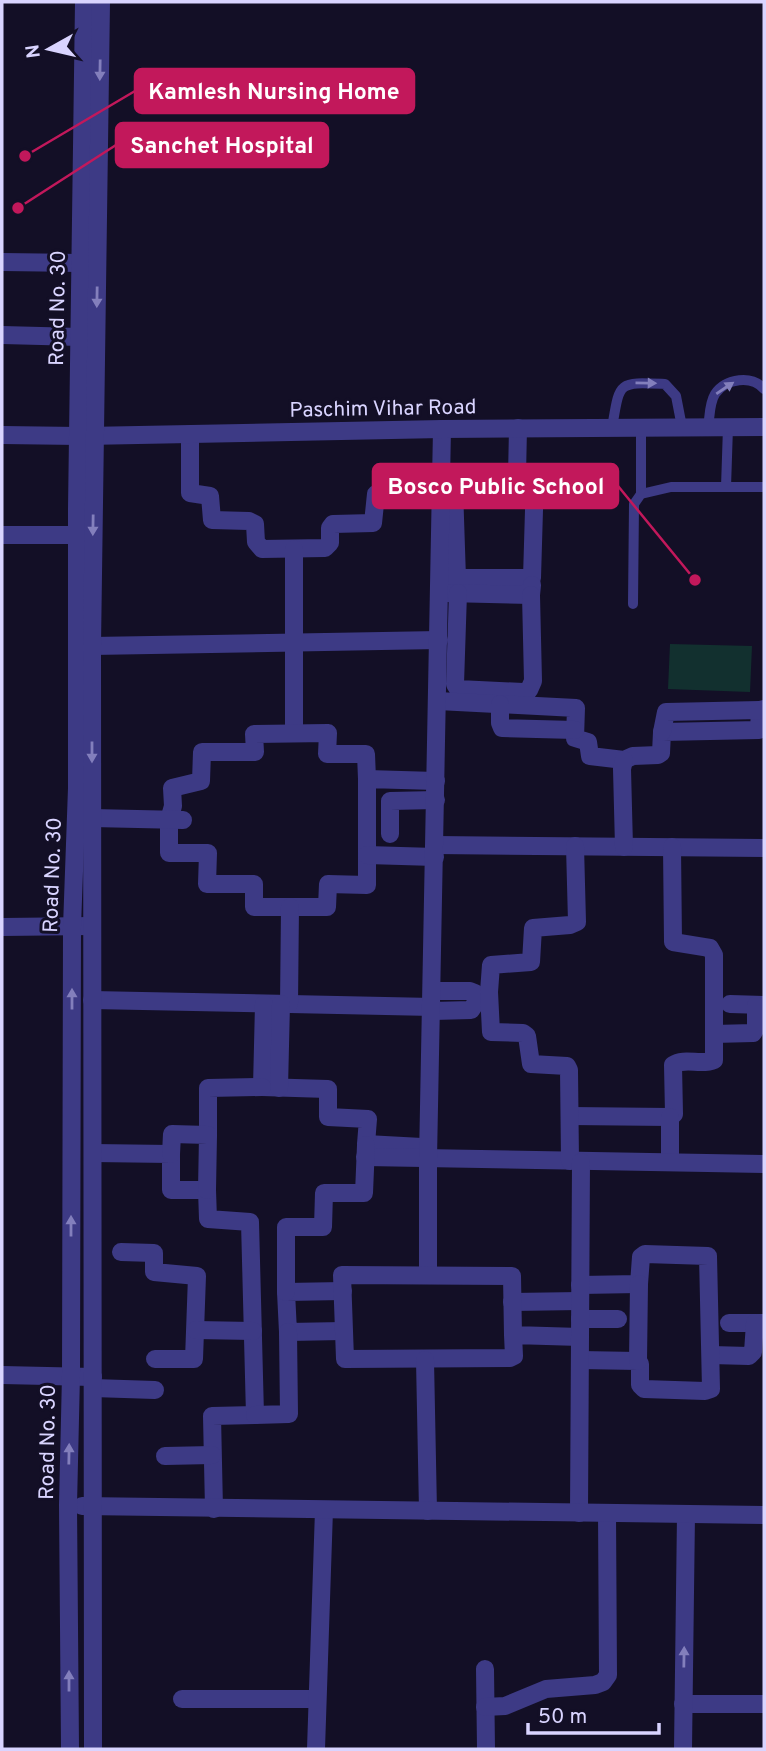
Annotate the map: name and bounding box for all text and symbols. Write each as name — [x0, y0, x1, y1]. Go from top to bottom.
north arrow — [14, 14, 84, 84]
text: N — [21, 43, 47, 60]
one-way arrow — [94, 59, 106, 81]
callout: Kamlesh Nursing Home — [135, 69, 414, 113]
text: Kamlesh Nursing Home — [148, 79, 400, 108]
callout: Sanchet Hospital — [116, 123, 328, 167]
text: Sanchet Hospital — [130, 133, 314, 162]
street label: Road No. 30 — [44, 250, 73, 366]
one-way arrow — [91, 287, 102, 309]
one-way arrow — [636, 377, 658, 389]
one-way arrow — [715, 382, 734, 396]
street label: Paschim Vihar Road — [289, 394, 477, 425]
callout: Bosco Public School — [373, 464, 618, 508]
text: Bosco Public School — [388, 474, 604, 503]
one-way arrow — [88, 514, 99, 536]
one-way arrow — [86, 742, 98, 764]
street label: Road No. 30 — [38, 817, 69, 933]
one-way arrow — [66, 987, 78, 1009]
one-way arrow — [65, 1215, 77, 1237]
street label: Road No. 30 — [34, 1384, 63, 1500]
one-way arrow — [63, 1442, 75, 1464]
one-way arrow — [678, 1645, 690, 1667]
one-way arrow — [63, 1670, 75, 1692]
scale bar — [528, 1692, 659, 1736]
text: 50 m — [538, 1704, 587, 1731]

